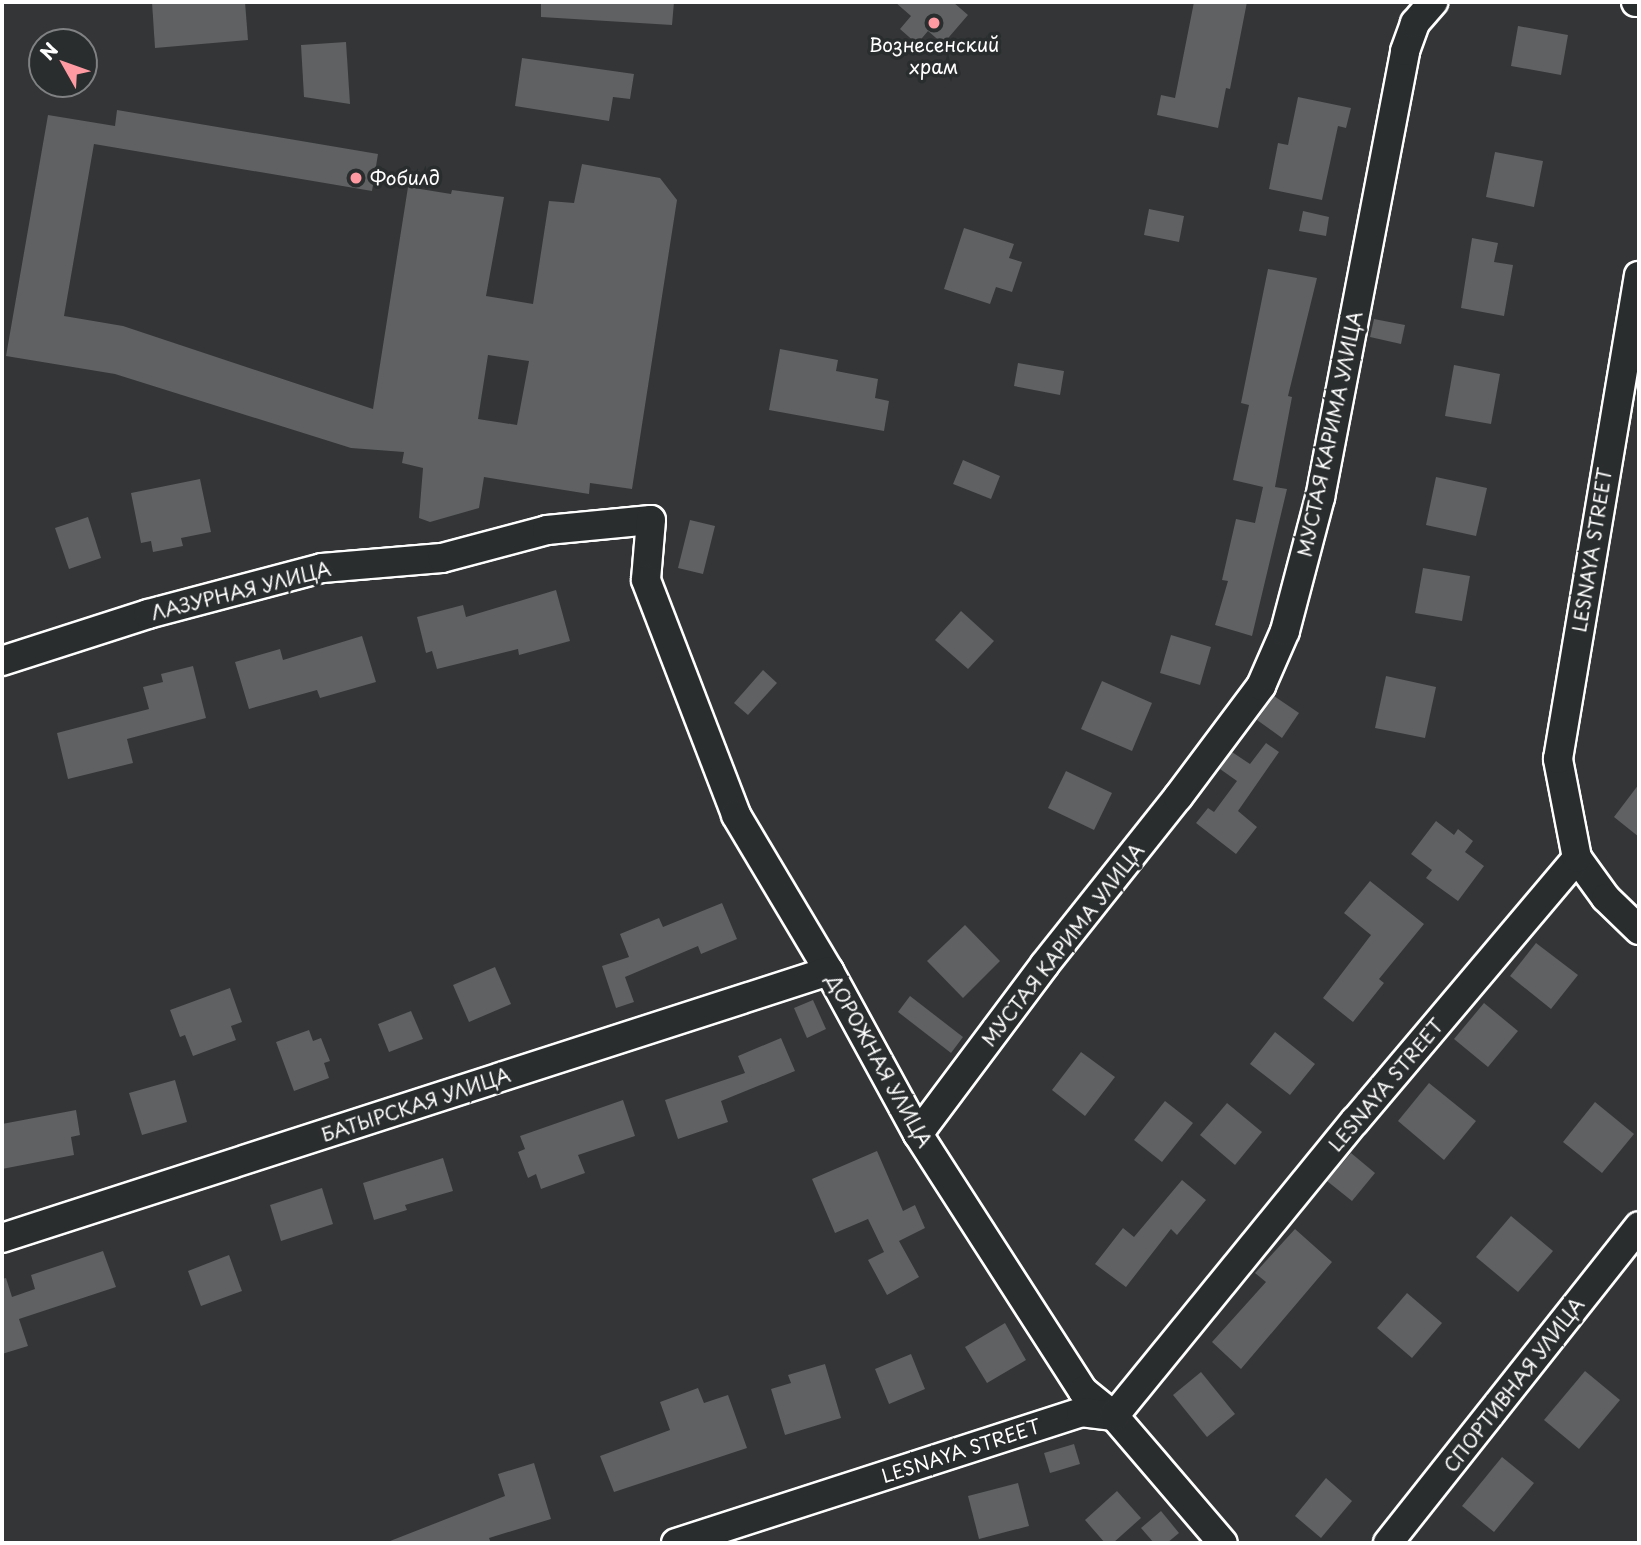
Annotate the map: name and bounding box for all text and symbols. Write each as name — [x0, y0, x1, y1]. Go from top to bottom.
marker: Вознесенский храм — [926, 15, 942, 31]
north arrow — [28, 28, 98, 98]
place label: Вознесенский храм — [869, 34, 999, 78]
text: N — [33, 36, 64, 66]
place label: Фобилд — [370, 167, 440, 189]
marker: Фобилд — [348, 170, 364, 186]
street label: МУСТАЯ КАРИМА УЛИЦА — [1293, 309, 1367, 559]
street label: LESNAYA STREET — [1568, 465, 1616, 635]
street label: ЛАЗУРНАЯ УЛИЦА — [149, 558, 333, 624]
street label: МУСТАЯ КАРИМА УЛИЦА — [977, 839, 1149, 1051]
street label: ДОРОЖНАЯ УЛИЦА — [822, 970, 936, 1152]
street label: LESNAYA STREET — [1323, 1013, 1449, 1157]
street label: БАТЫРСКАЯ УЛИЦА — [319, 1064, 513, 1146]
street label: СПОРТИВНАЯ УЛИЦА — [1439, 1293, 1589, 1477]
street label: LESNAYA STREET — [877, 1414, 1045, 1488]

